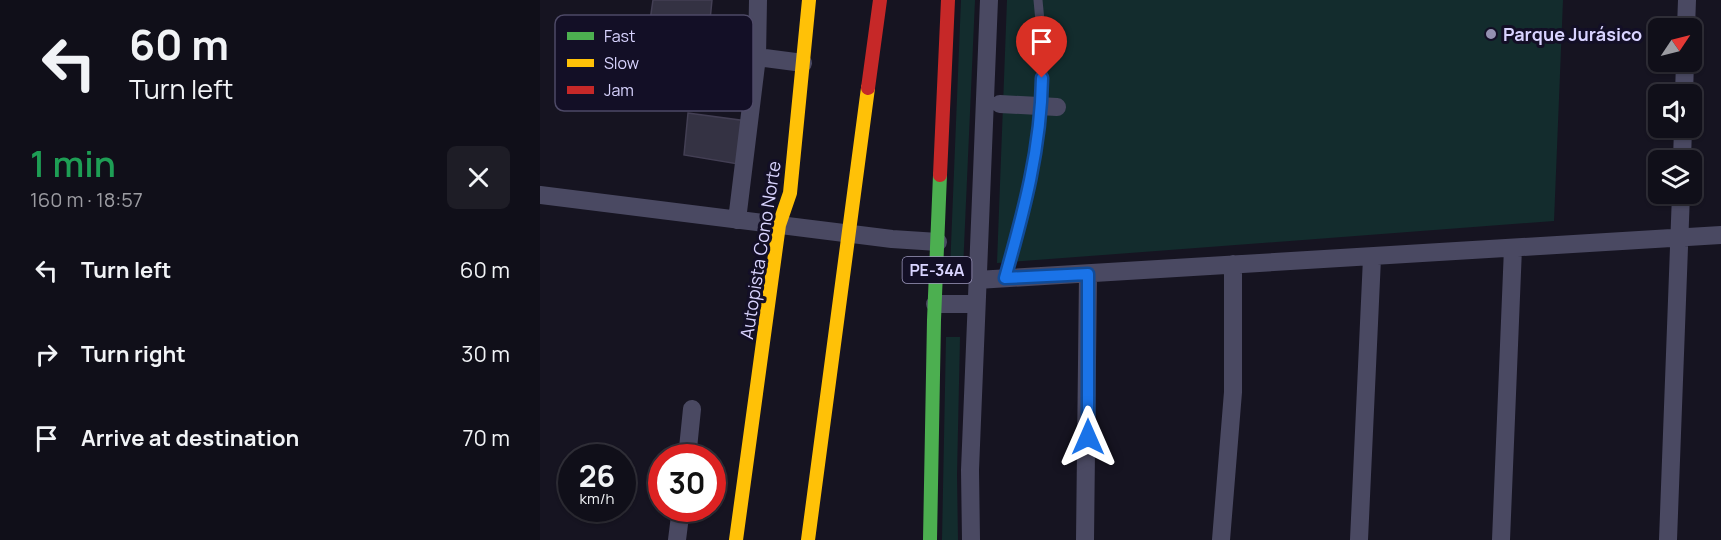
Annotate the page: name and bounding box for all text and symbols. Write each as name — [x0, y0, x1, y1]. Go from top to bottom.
text: 60 m — [129, 15, 229, 73]
legend — [555, 15, 753, 111]
pin — [1016, 16, 1067, 78]
north arrow — [1648, 18, 1702, 72]
map controls — [1648, 18, 1702, 204]
place label: Parque Jurásico — [1503, 22, 1642, 46]
icon: left — [30, 24, 108, 102]
text: Fast — [604, 25, 635, 47]
icon: arrive — [1025, 25, 1058, 58]
marker: Parque Jurásico — [1484, 27, 1498, 41]
text: Slow — [604, 52, 639, 74]
text: Turn left — [129, 70, 233, 107]
text: Jam — [604, 79, 634, 101]
button: sound — [1648, 84, 1702, 138]
text: 1 min — [30, 139, 116, 188]
button: close — [447, 146, 510, 209]
button: layers — [1648, 150, 1702, 204]
street label: Autopista Cono Norte — [734, 159, 786, 341]
text: 160 m · 18:57 — [30, 186, 143, 213]
icon: left — [30, 254, 63, 287]
text: Turn left — [81, 255, 171, 285]
text: 60 m — [460, 255, 510, 285]
road number: PE-34A — [902, 257, 972, 283]
icon: right — [30, 338, 63, 371]
text: Turn right — [81, 339, 186, 369]
text: 30 m — [461, 339, 510, 369]
position arrow — [1056, 405, 1120, 469]
icon: arrive — [30, 422, 63, 455]
text: Arrive at destination — [81, 423, 299, 453]
text: 70 m — [462, 423, 510, 453]
speed limit sign: 30 — [648, 444, 726, 522]
text: 26 — [579, 455, 615, 496]
text: km/h — [580, 488, 614, 509]

